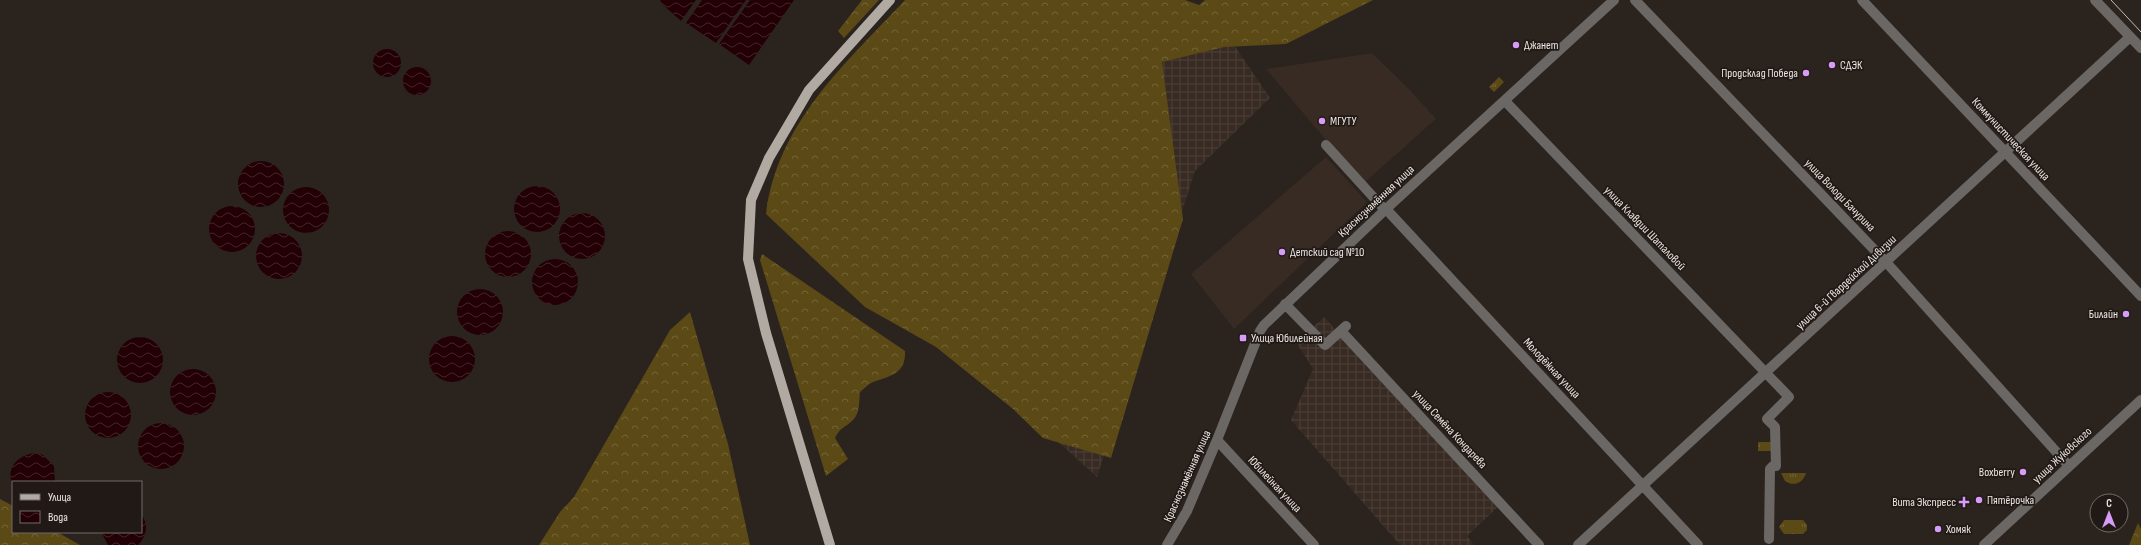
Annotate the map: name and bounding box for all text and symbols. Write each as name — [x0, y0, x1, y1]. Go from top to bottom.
place label: Джанет — [1524, 38, 1559, 53]
marker: Джанет — [1511, 40, 1521, 50]
place label: СДЭК — [1840, 58, 1863, 73]
marker: СДЭК — [1827, 60, 1837, 70]
place label: Продсклад Победа — [1721, 66, 1798, 81]
marker: Продсклад Победа — [1801, 68, 1811, 78]
street label: Коммунистическая улица — [1968, 95, 2053, 184]
place label: МГУТУ — [1330, 114, 1357, 129]
marker: МГУТУ — [1317, 116, 1327, 126]
street label: улица Володи Бачурина — [1801, 156, 1879, 235]
street label: Краснознамённая улица — [1335, 162, 1418, 241]
street label: улица Клавдии Шаталовой — [1601, 183, 1689, 274]
street label: улица 6-й Гвардейской Дивизии — [1793, 232, 1900, 333]
place label: Детский сад №10 — [1290, 245, 1364, 260]
marker: Детский сад №10 — [1277, 247, 1287, 257]
place label: Билайн — [2089, 307, 2118, 322]
marker: Билайн — [2121, 309, 2131, 319]
place label: Улица Юбилейная — [1251, 331, 1323, 346]
marker: Улица Юбилейная — [1238, 333, 1248, 343]
street label: Молодёжная улица — [1520, 335, 1584, 402]
street label: улица Семёна Кондарева — [1409, 387, 1490, 472]
street label: улица Жуковского — [2030, 424, 2095, 487]
street label: Краснознамённая улица — [1160, 428, 1215, 524]
street label: Юбилейная улица — [1245, 453, 1305, 516]
place label: Boxberry — [1979, 465, 2015, 480]
marker: Boxberry — [2018, 467, 2028, 477]
legend — [12, 481, 142, 533]
text: Улица — [48, 490, 72, 505]
place label: Пятёрочка — [1987, 493, 2035, 508]
north arrow — [2089, 493, 2129, 533]
place label: Вита Экспресс — [1892, 495, 1956, 510]
marker: Пятёрочка — [1974, 495, 1984, 505]
marker: Вита Экспресс — [1959, 497, 1969, 507]
text: С — [2106, 497, 2112, 510]
text: Вода — [48, 510, 68, 525]
place label: Хомяк — [1945, 522, 1971, 537]
marker: Хомяк — [1933, 524, 1943, 534]

